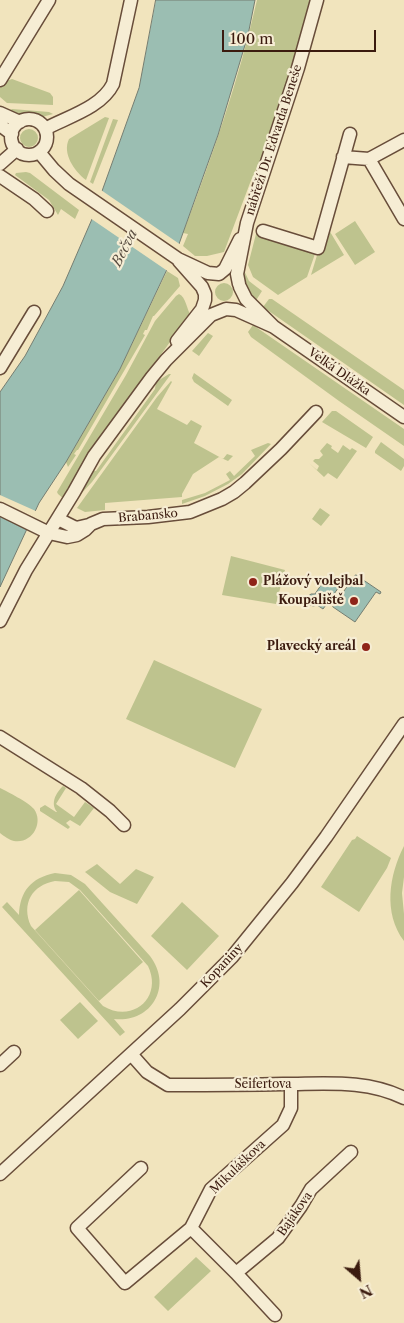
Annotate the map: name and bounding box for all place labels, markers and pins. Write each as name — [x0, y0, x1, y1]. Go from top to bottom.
place label: Plážový volejbal — [263, 575, 363, 589]
marker: Plážový volejbal — [247, 576, 259, 588]
place label: Koupaliště — [278, 594, 344, 608]
marker: Koupaliště — [348, 595, 360, 607]
place label: Plavecký areál — [267, 640, 356, 654]
marker: Plavecký areál — [360, 641, 372, 653]

